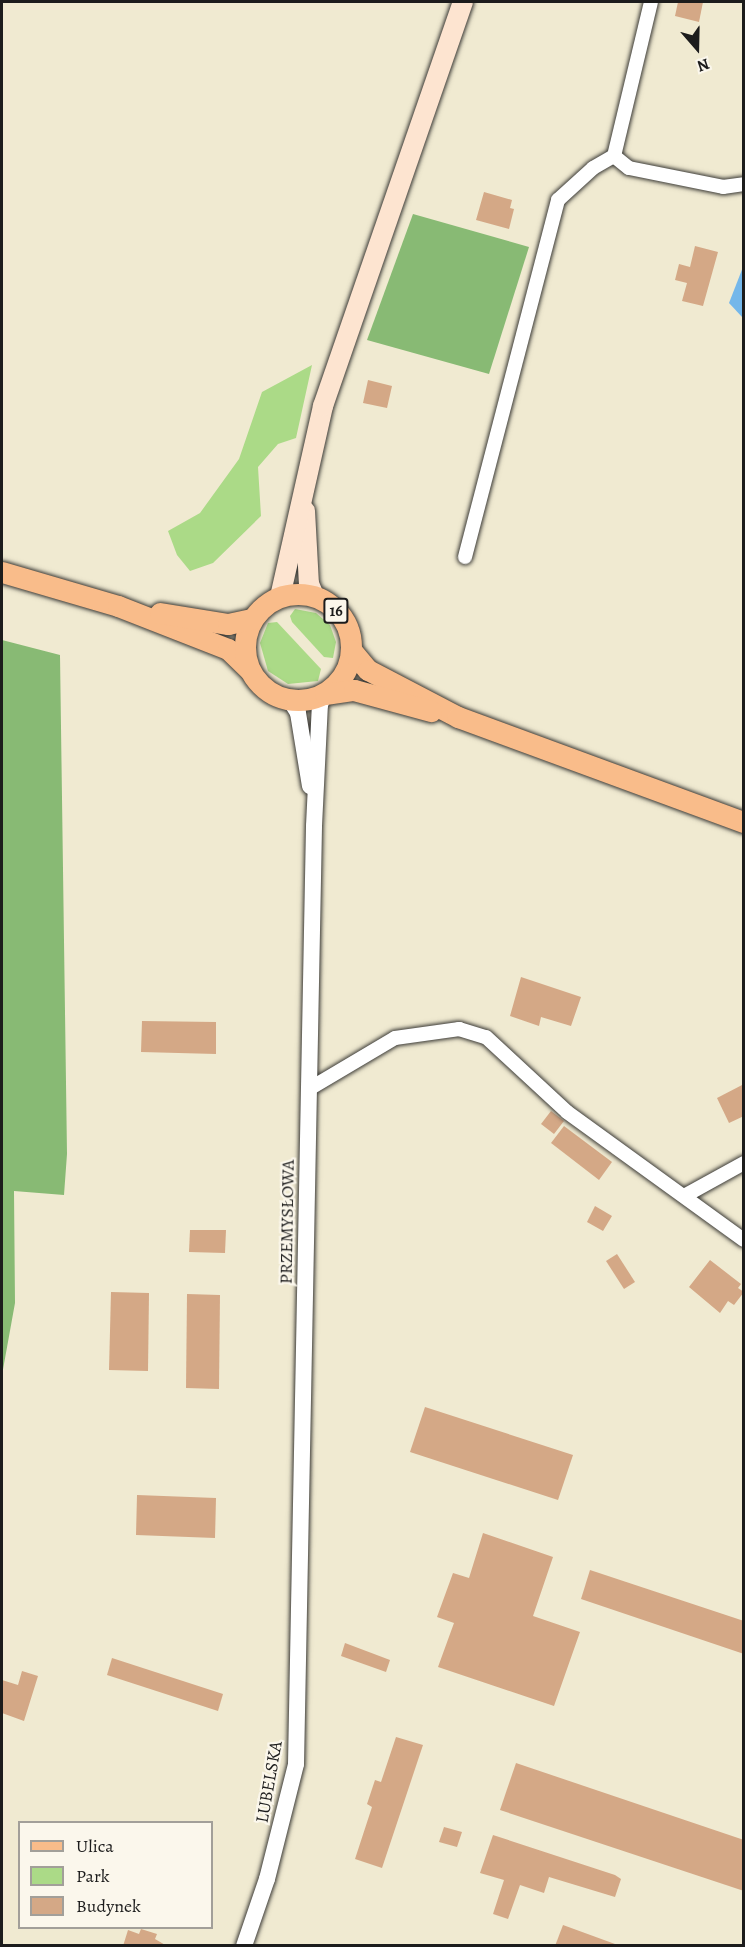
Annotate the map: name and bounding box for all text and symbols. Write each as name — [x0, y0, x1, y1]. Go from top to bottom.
north arrow — [667, 18, 727, 78]
text: N — [694, 53, 712, 77]
road number: 16 — [322, 598, 350, 624]
street label: PRZEMYSŁOWA — [275, 1160, 299, 1284]
street label: LUBELSKA — [251, 1739, 287, 1825]
legend — [18, 1821, 213, 1929]
text: Ulica — [76, 1834, 114, 1858]
text: Park — [76, 1864, 110, 1888]
text: Budynek — [76, 1894, 141, 1918]

